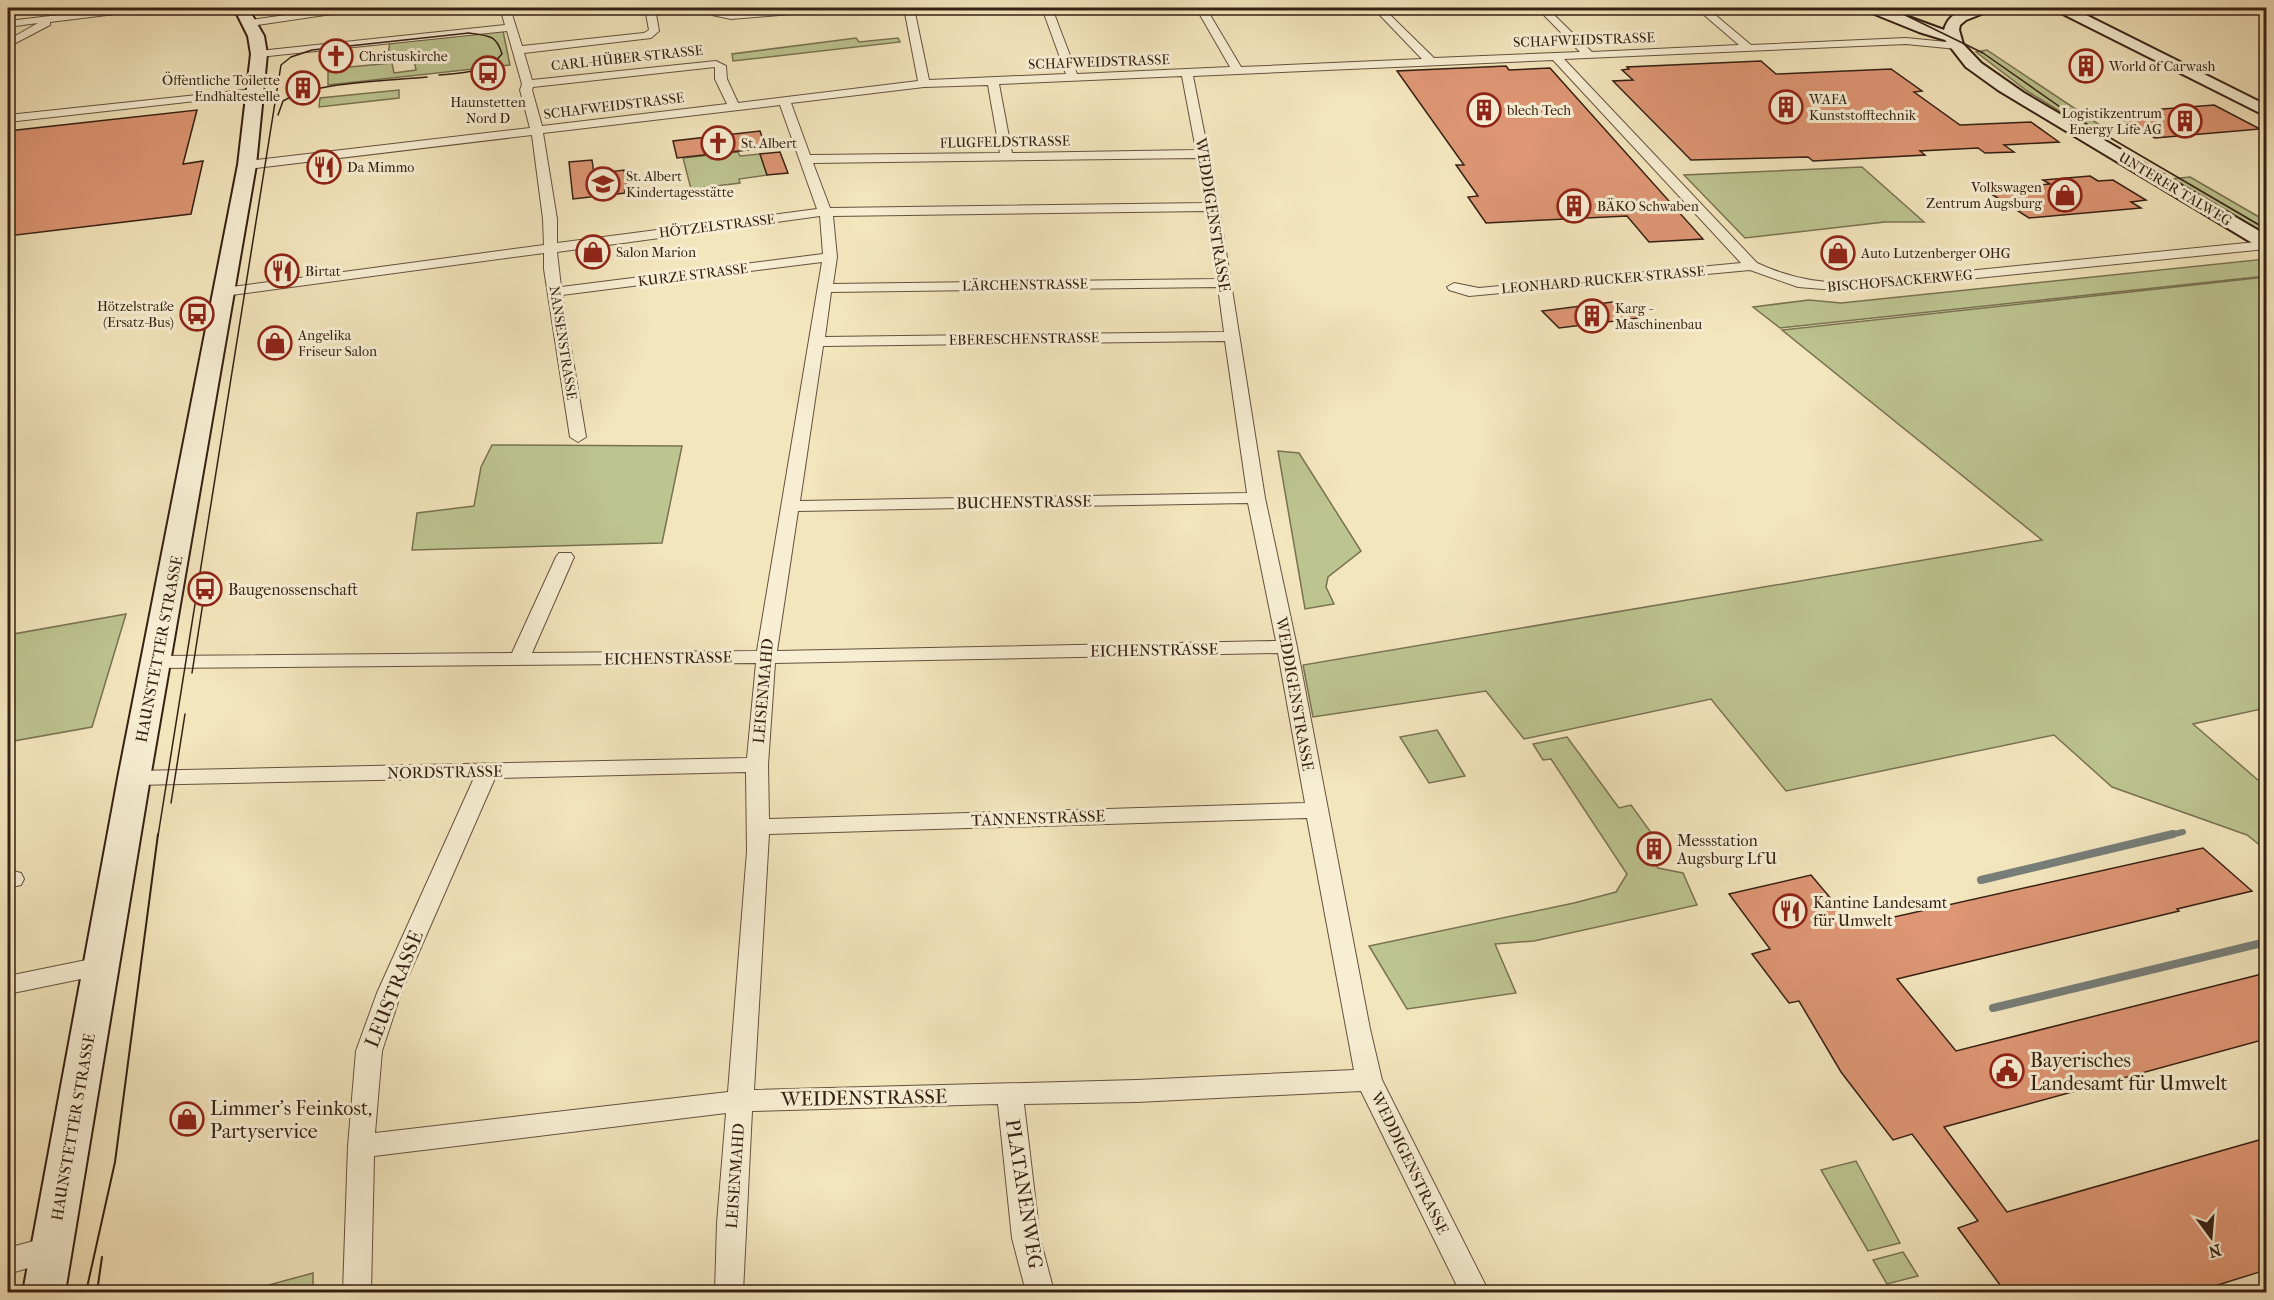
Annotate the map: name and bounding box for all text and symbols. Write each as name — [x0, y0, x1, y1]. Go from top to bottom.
street label: SCHAFWEIDSTRASSE — [1513, 29, 1656, 51]
church icon: Christuskirche — [318, 38, 354, 74]
street label: CARL-HÜBER-STRASSE — [550, 42, 704, 74]
place label: Christuskirche — [359, 48, 448, 65]
building icon: World of Carwash — [2068, 48, 2104, 84]
street label: SCHAFWEIDSTRASSE — [1028, 51, 1171, 73]
bus stop icon: Haunstetten Nord D — [470, 55, 506, 91]
place label: World of Carwash — [2108, 58, 2215, 75]
building icon: Öffentliche Toilette Endhaltestelle — [285, 70, 321, 106]
place label: Öffentliche Toilette Endhaltestelle — [162, 71, 280, 105]
street label: SCHAFWEIDSTRASSE — [543, 89, 686, 123]
building icon: WAFA Kunststofftechnik — [1768, 89, 1804, 125]
place label: WAFA Kunststofftechnik — [1808, 91, 1917, 124]
building icon: blech Tech — [1466, 92, 1502, 128]
place label: Haunstetten Nord D — [450, 94, 526, 127]
place label: blech Tech — [1506, 102, 1571, 119]
building icon: Logistikzentrum Energy Life AG — [2167, 103, 2203, 139]
place label: Logistikzentrum Energy Life AG — [2061, 105, 2162, 138]
church icon: St. Albert — [700, 125, 736, 161]
street label: FLUGFELDSTRASSE — [940, 132, 1071, 152]
place label: St. Albert — [741, 135, 797, 152]
street label: WEDDIGENSTRASSE — [1191, 135, 1235, 294]
street label: UNTERER TALWEG — [2115, 148, 2235, 230]
restaurant icon: Da Mimmo — [306, 149, 342, 185]
place label: Da Mimmo — [347, 159, 414, 176]
school or university icon: St. Albert Kindertagesstätte — [585, 166, 621, 202]
place label: St. Albert Kindertagesstätte — [626, 168, 734, 201]
shop icon: Volkswagen Zentrum Augsburg — [2047, 177, 2083, 213]
place label: Volkswagen Zentrum Augsburg — [1926, 179, 2043, 212]
building icon: BÄKO Schwaben — [1556, 188, 1592, 224]
place label: BÄKO Schwaben — [1597, 198, 1699, 215]
street label: HÖTZELSTRASSE — [658, 209, 777, 242]
shop icon: Salon Marion — [575, 234, 611, 270]
shop icon: Auto Lutzenberger OHG — [1820, 235, 1856, 271]
place label: Salon Marion — [616, 244, 696, 261]
place label: Auto Lutzenberger OHG — [1860, 245, 2011, 262]
restaurant icon: Birtat — [264, 253, 300, 289]
street label: KURZE STRASSE — [637, 260, 749, 290]
place label: Birtat — [305, 263, 341, 280]
street label: LEONHARD-RUCKER-STRASSE — [1500, 263, 1706, 297]
street label: BISCHOFSACKERWEG — [1826, 266, 1974, 296]
street label: LÄRCHENSTRASSE — [962, 275, 1089, 295]
street label: NANSENSTRASSE — [546, 285, 580, 402]
bus stop icon: Hötzelstraße (Ersatz-Bus) — [179, 296, 215, 332]
place label: Hötzelstraße (Ersatz-Bus) — [97, 298, 174, 331]
building icon: Karg - Maschinenbau — [1574, 298, 1610, 334]
place label: Karg - Maschinenbau — [1615, 300, 1702, 333]
shop icon: Angelika Friseur Salon — [257, 325, 293, 361]
place label: Angelika Friseur Salon — [297, 327, 377, 360]
street label: EBERESCHENSTRASSE — [949, 329, 1100, 349]
street label: BUCHENSTRASSE — [956, 491, 1092, 513]
street label: HAUNSTETTER STRASSE — [132, 554, 186, 744]
bus stop icon: Baugenossenschaft — [187, 571, 223, 607]
place label: Baugenossenschaft — [228, 580, 358, 599]
street label: WEDDIGENSTRASSE — [1272, 615, 1318, 773]
street label: LEISENMAHD — [749, 638, 777, 744]
street label: EICHENSTRASSE — [1090, 639, 1219, 661]
street label: EICHENSTRASSE — [604, 647, 733, 669]
street label: NORDSTRASSE — [387, 761, 503, 783]
street label: TANNENSTRASSE — [971, 806, 1106, 830]
building icon: Messstation Augsburg LfU — [1636, 831, 1672, 867]
place label: Messstation Augsburg LfU — [1676, 831, 1778, 868]
restaurant icon: Kantine Landesamt für Umwelt — [1772, 893, 1808, 929]
place label: Kantine Landesamt für Umwelt — [1813, 893, 1948, 930]
street label: LEUSTRASSE — [360, 927, 428, 1051]
street label: HAUNSTETTER STRASSE — [47, 1032, 99, 1222]
place label: Bayerisches Landesamt für Umwelt — [2030, 1049, 2228, 1095]
public building icon: Bayerisches Landesamt für Umwelt — [1989, 1053, 2025, 1089]
street label: WEIDENSTRASSE — [780, 1085, 947, 1111]
street label: WEDDIGENSTRASSE — [1367, 1088, 1453, 1237]
place label: Limmer's Feinkost, Partyservice — [210, 1097, 372, 1143]
shop icon: Limmer's Feinkost, Partyservice — [169, 1101, 205, 1137]
street label: PLATANENWEG — [1001, 1117, 1047, 1271]
street label: LEISENMAHD — [722, 1123, 748, 1229]
north arrow — [2181, 1207, 2241, 1267]
text: N — [2206, 1240, 2223, 1262]

